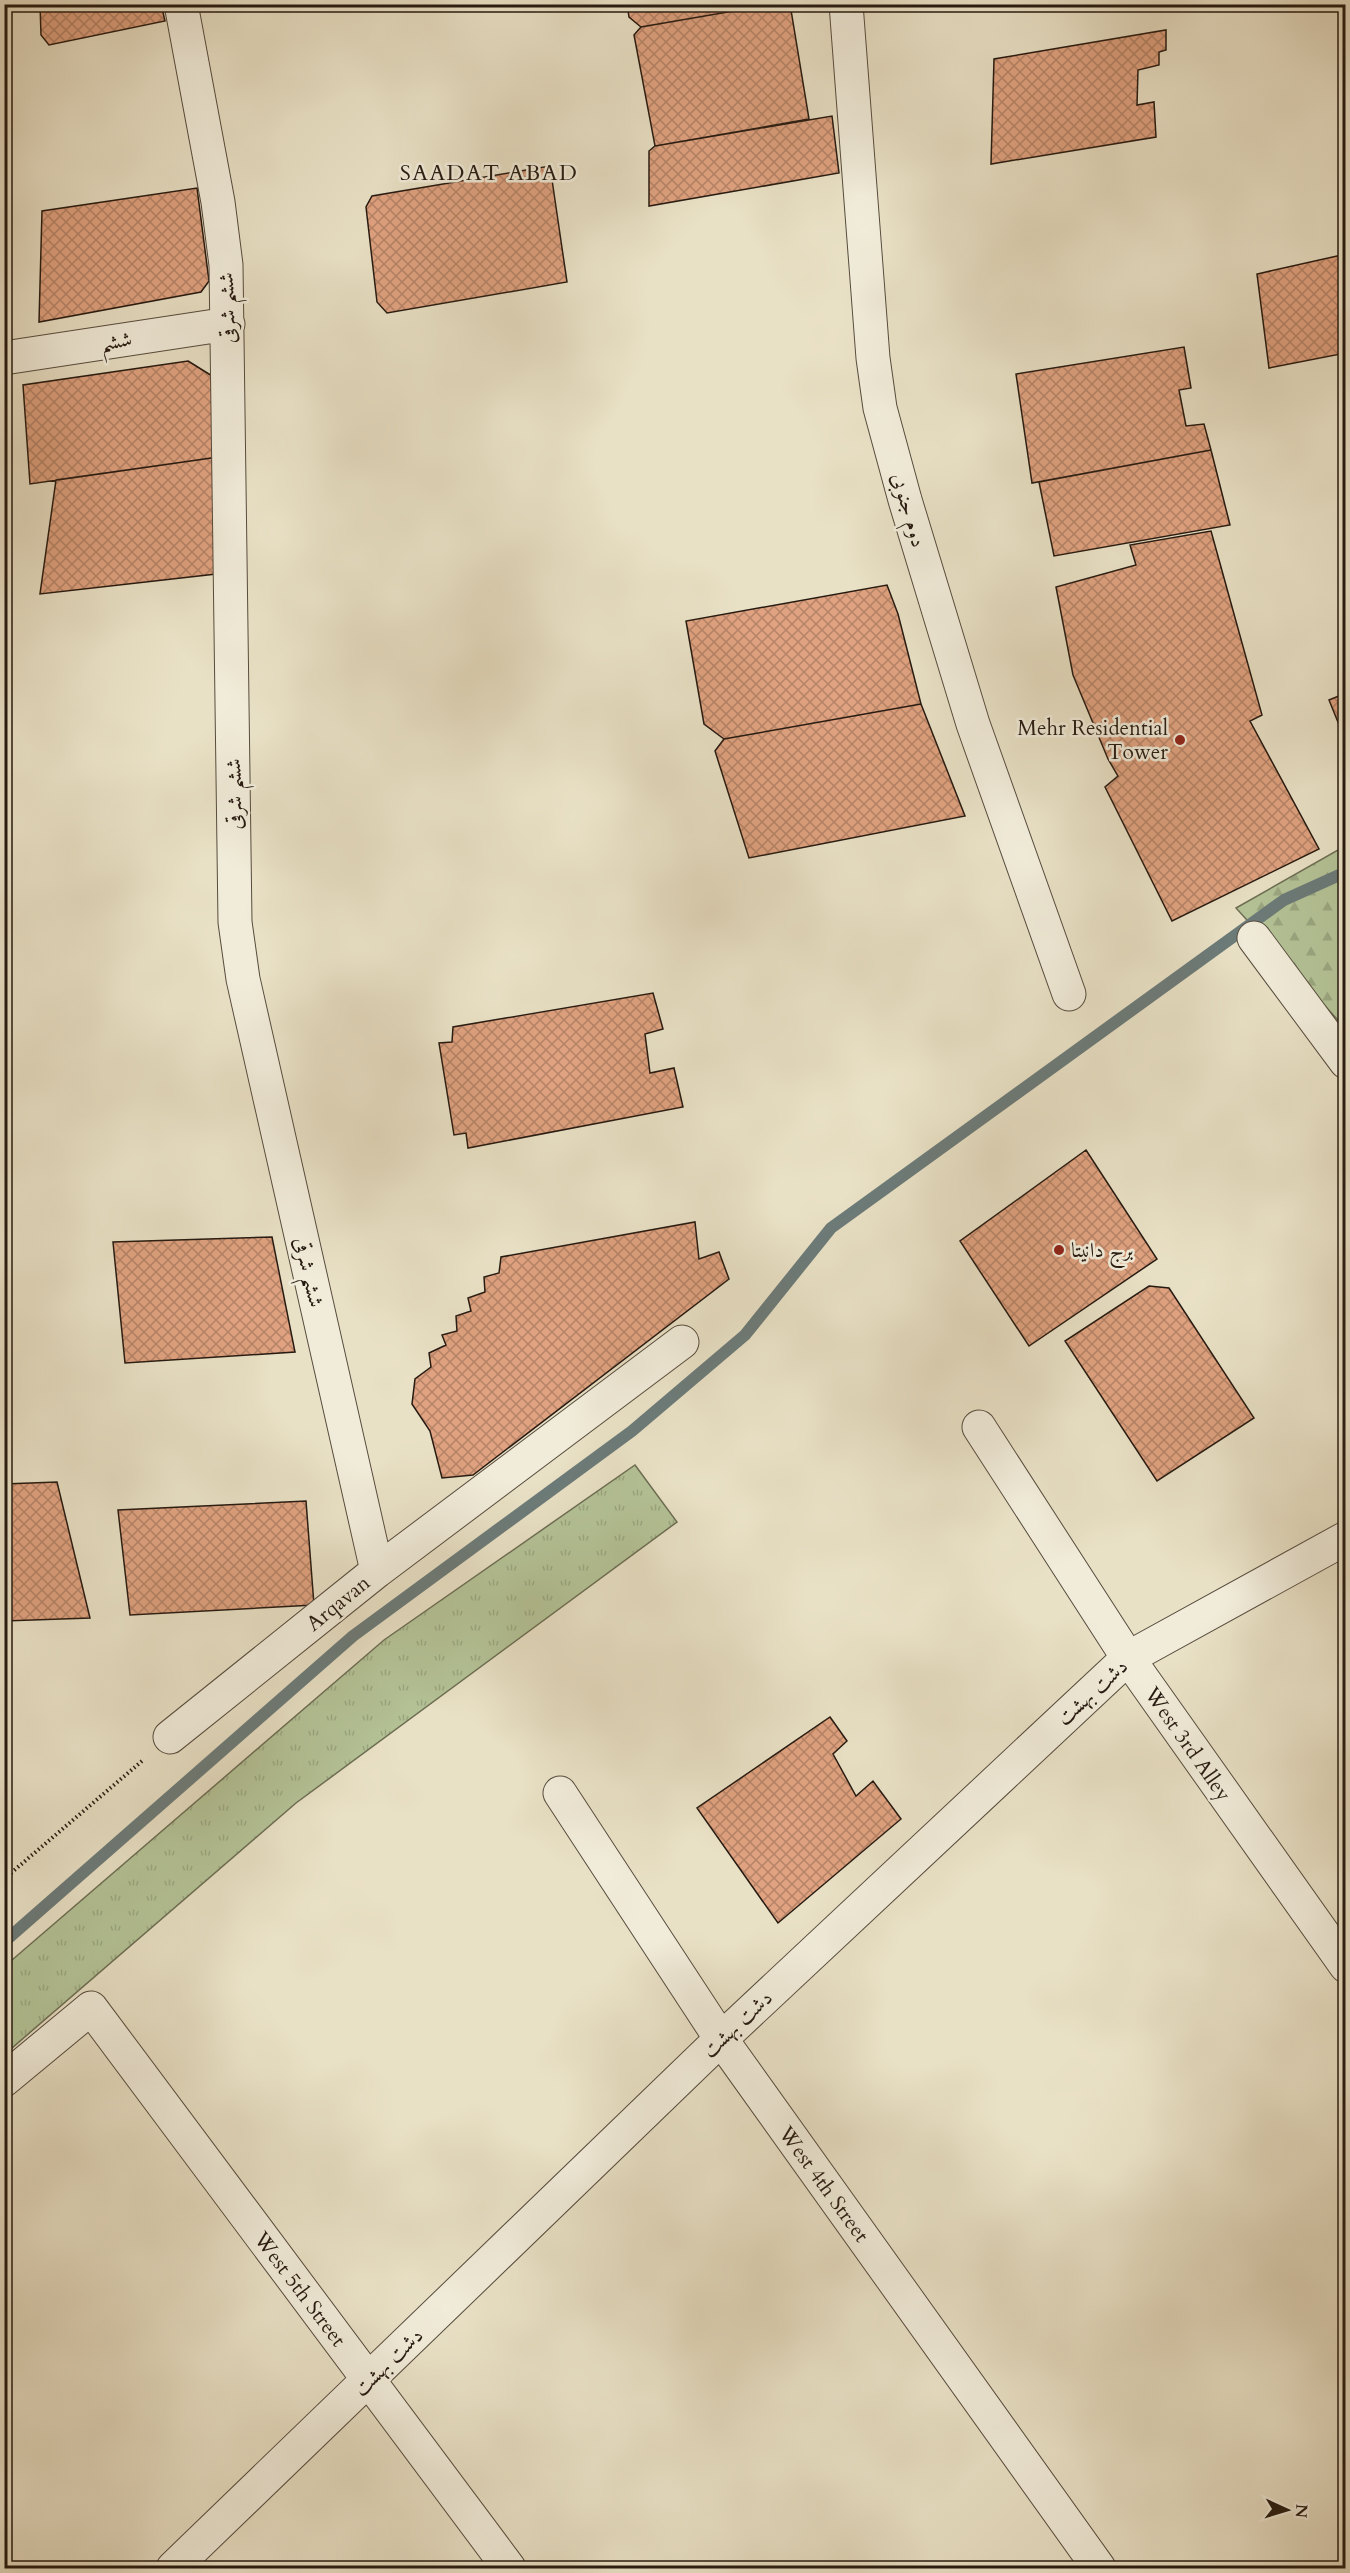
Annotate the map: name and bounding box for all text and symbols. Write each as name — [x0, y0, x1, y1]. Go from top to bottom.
district label: SAADAT ABAD — [400, 158, 578, 188]
street label: ششم شرقی — [212, 272, 249, 344]
street label: ششم — [98, 325, 135, 364]
street label: دوم جنوبی — [881, 469, 933, 552]
place label: Mehr Residential Tower — [1017, 714, 1168, 767]
marker: Mehr Residential Tower — [1173, 733, 1187, 747]
street label: ششم شرقی — [219, 758, 256, 830]
street label: ششم شرقی — [281, 1234, 331, 1311]
place label: برج دانیتا — [1071, 1236, 1133, 1269]
marker: برج دانیتا — [1052, 1243, 1066, 1257]
street label: Arqavan — [300, 1569, 376, 1638]
street label: دشت بهشت — [1050, 1652, 1134, 1732]
street label: West 3rd Alley — [1137, 1680, 1238, 1807]
street label: دشت بهشت — [696, 1984, 779, 2065]
street label: West 4th Street — [771, 2120, 876, 2249]
street label: West 5th Street — [246, 2225, 353, 2353]
street label: دشت بهشت — [347, 2322, 430, 2403]
north arrow — [1257, 2480, 1317, 2540]
text: N — [1290, 2503, 1312, 2519]

